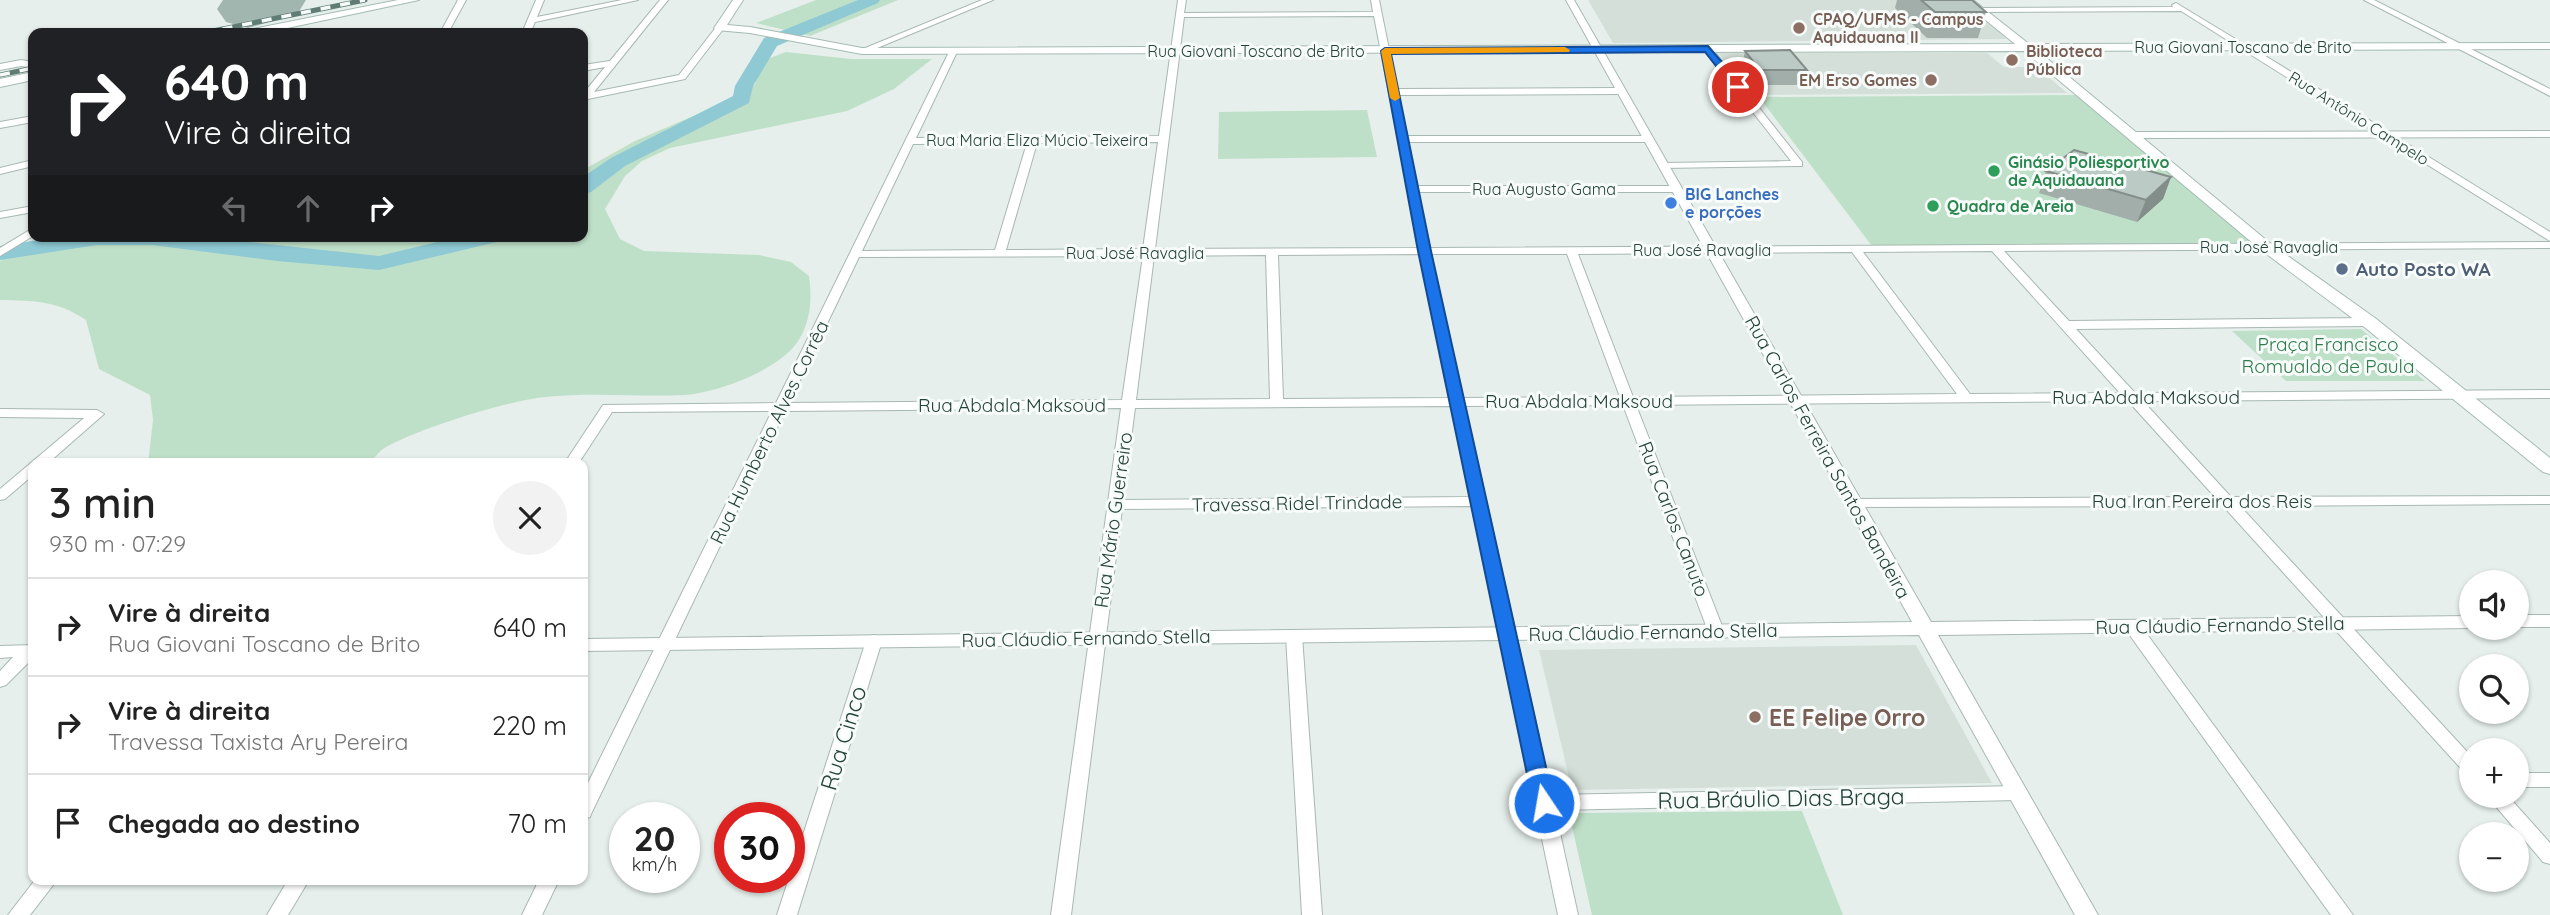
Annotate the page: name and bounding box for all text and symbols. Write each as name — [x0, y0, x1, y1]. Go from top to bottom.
place label: CPAQ/UFMS - Campus Aquidauana II — [1813, 9, 1984, 47]
marker: CPAQ/UFMS - Campus Aquidauana II — [1791, 20, 1807, 36]
street label: Rua Giovani Toscano de Brito — [2134, 37, 2352, 57]
street label: Rua Giovani Toscano de Brito — [1147, 41, 1365, 61]
place label: Biblioteca Pública — [2026, 41, 2103, 79]
text: 640 m — [164, 51, 309, 112]
marker: Biblioteca Pública — [2004, 52, 2020, 68]
icon: right — [49, 56, 140, 147]
pin — [1708, 57, 1768, 117]
street label: Rua Antônio Campelo — [2285, 67, 2433, 169]
icon: arrive — [1719, 68, 1757, 106]
place label: EM Erso Gomes — [1799, 70, 1917, 90]
marker: EM Erso Gomes — [1923, 72, 1939, 88]
text: Vire à direita — [164, 112, 352, 152]
street label: Rua Maria Eliza Múcio Teixeira — [926, 130, 1148, 150]
place label: Ginásio Poliesportivo de Aquidauana — [2008, 152, 2169, 190]
marker: Ginásio Poliesportivo de Aquidauana — [1986, 163, 2002, 179]
street label: Rua Augusto Gama — [1472, 179, 1616, 199]
place label: BIG Lanches e porções — [1685, 184, 1779, 222]
icon: left — [216, 189, 254, 227]
icon: ahead — [289, 189, 327, 227]
icon: right — [362, 189, 400, 227]
marker: BIG Lanches e porções — [1663, 195, 1679, 211]
place label: Quadra de Areia — [1947, 196, 2074, 216]
marker: Quadra de Areia — [1925, 198, 1941, 214]
street label: Rua José Ravaglia — [2200, 237, 2338, 257]
street label: Rua José Ravaglia — [1633, 240, 1771, 260]
street label: Rua José Ravaglia — [1066, 243, 1204, 263]
place label: Auto Posto WA — [2356, 257, 2491, 281]
marker: Auto Posto WA — [2334, 261, 2350, 277]
street label: Rua Carlos Ferreira Santos Bandeira — [1740, 311, 1916, 603]
street label: Rua Humberto Alves Corrêa — [704, 316, 834, 548]
park label: Praça Francisco Romualdo de Paula — [2242, 332, 2414, 378]
street label: Rua Abdala Maksoud — [2052, 385, 2240, 409]
street label: Rua Abdala Maksoud — [1485, 389, 1673, 413]
street label: Rua Abdala Maksoud — [918, 393, 1106, 417]
street label: Rua Mário Guerreiro — [1089, 430, 1137, 610]
street label: Rua Carlos Canuto — [1633, 438, 1715, 600]
text: 3 min — [49, 476, 156, 529]
button: close — [493, 481, 567, 555]
street label: Travessa Ridel Trindade — [1191, 489, 1403, 517]
street label: Rua Iran Pereira dos Reis — [2092, 489, 2312, 513]
text: 930 m · 07:29 — [49, 529, 186, 558]
map controls — [2459, 570, 2529, 892]
button: sound — [2459, 570, 2529, 640]
text: Vire à direita — [108, 596, 270, 629]
icon: right — [49, 608, 87, 646]
text: 640 m — [493, 611, 567, 644]
street label: Rua Cláudio Fernando Stella — [2095, 611, 2345, 639]
street label: Rua Cláudio Fernando Stella — [1528, 618, 1778, 646]
street label: Rua Cláudio Fernando Stella — [961, 624, 1211, 652]
text: Rua Giovani Toscano de Brito — [108, 629, 420, 658]
button: search — [2459, 654, 2529, 724]
street label: Rua Cinco — [813, 682, 873, 794]
text: Vire à direita — [108, 694, 270, 727]
place label: EE Felipe Orro — [1769, 703, 1925, 732]
icon: right — [49, 706, 87, 744]
text: 220 m — [492, 709, 567, 742]
marker: EE Felipe Orro — [1747, 709, 1763, 725]
text: Travessa Taxista Ary Pereira — [108, 727, 409, 756]
button: + — [2459, 738, 2529, 808]
position arrow — [1507, 766, 1581, 840]
street label: Rua Bráulio Dias Braga — [1657, 781, 1905, 815]
speed limit sign: 30 — [714, 802, 805, 893]
icon: arrive — [49, 804, 87, 842]
text: Chegada ao destino — [108, 807, 360, 840]
text: 70 m — [507, 807, 567, 840]
text: 20 — [634, 816, 675, 860]
button: − — [2459, 822, 2529, 892]
text: km/h — [632, 853, 677, 876]

